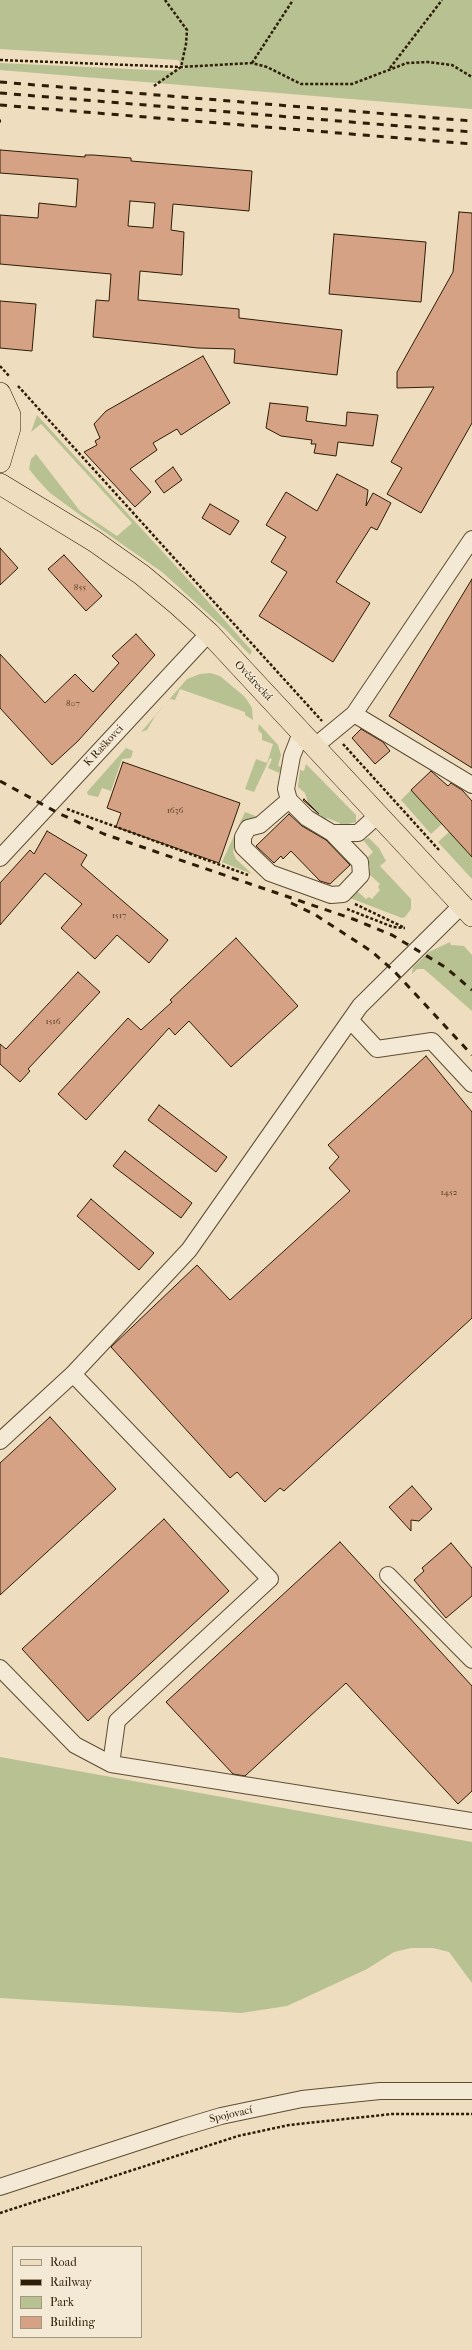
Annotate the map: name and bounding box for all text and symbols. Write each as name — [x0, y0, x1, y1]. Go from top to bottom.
house number: 855 — [74, 583, 86, 593]
street label: Ovčárecká — [231, 658, 275, 704]
house number: 807 — [66, 699, 80, 709]
street label: K Raškovci — [81, 723, 127, 769]
house number: 1636 — [167, 806, 183, 816]
house number: 1517 — [112, 911, 126, 921]
house number: 1516 — [45, 1017, 61, 1027]
house number: 1452 — [441, 1188, 457, 1198]
street label: Spojovací — [208, 2104, 254, 2126]
legend — [12, 2246, 142, 2338]
text: Road — [50, 2255, 77, 2269]
text: Railway — [50, 2275, 92, 2289]
text: Park — [50, 2295, 74, 2309]
text: Building — [50, 2315, 95, 2329]

